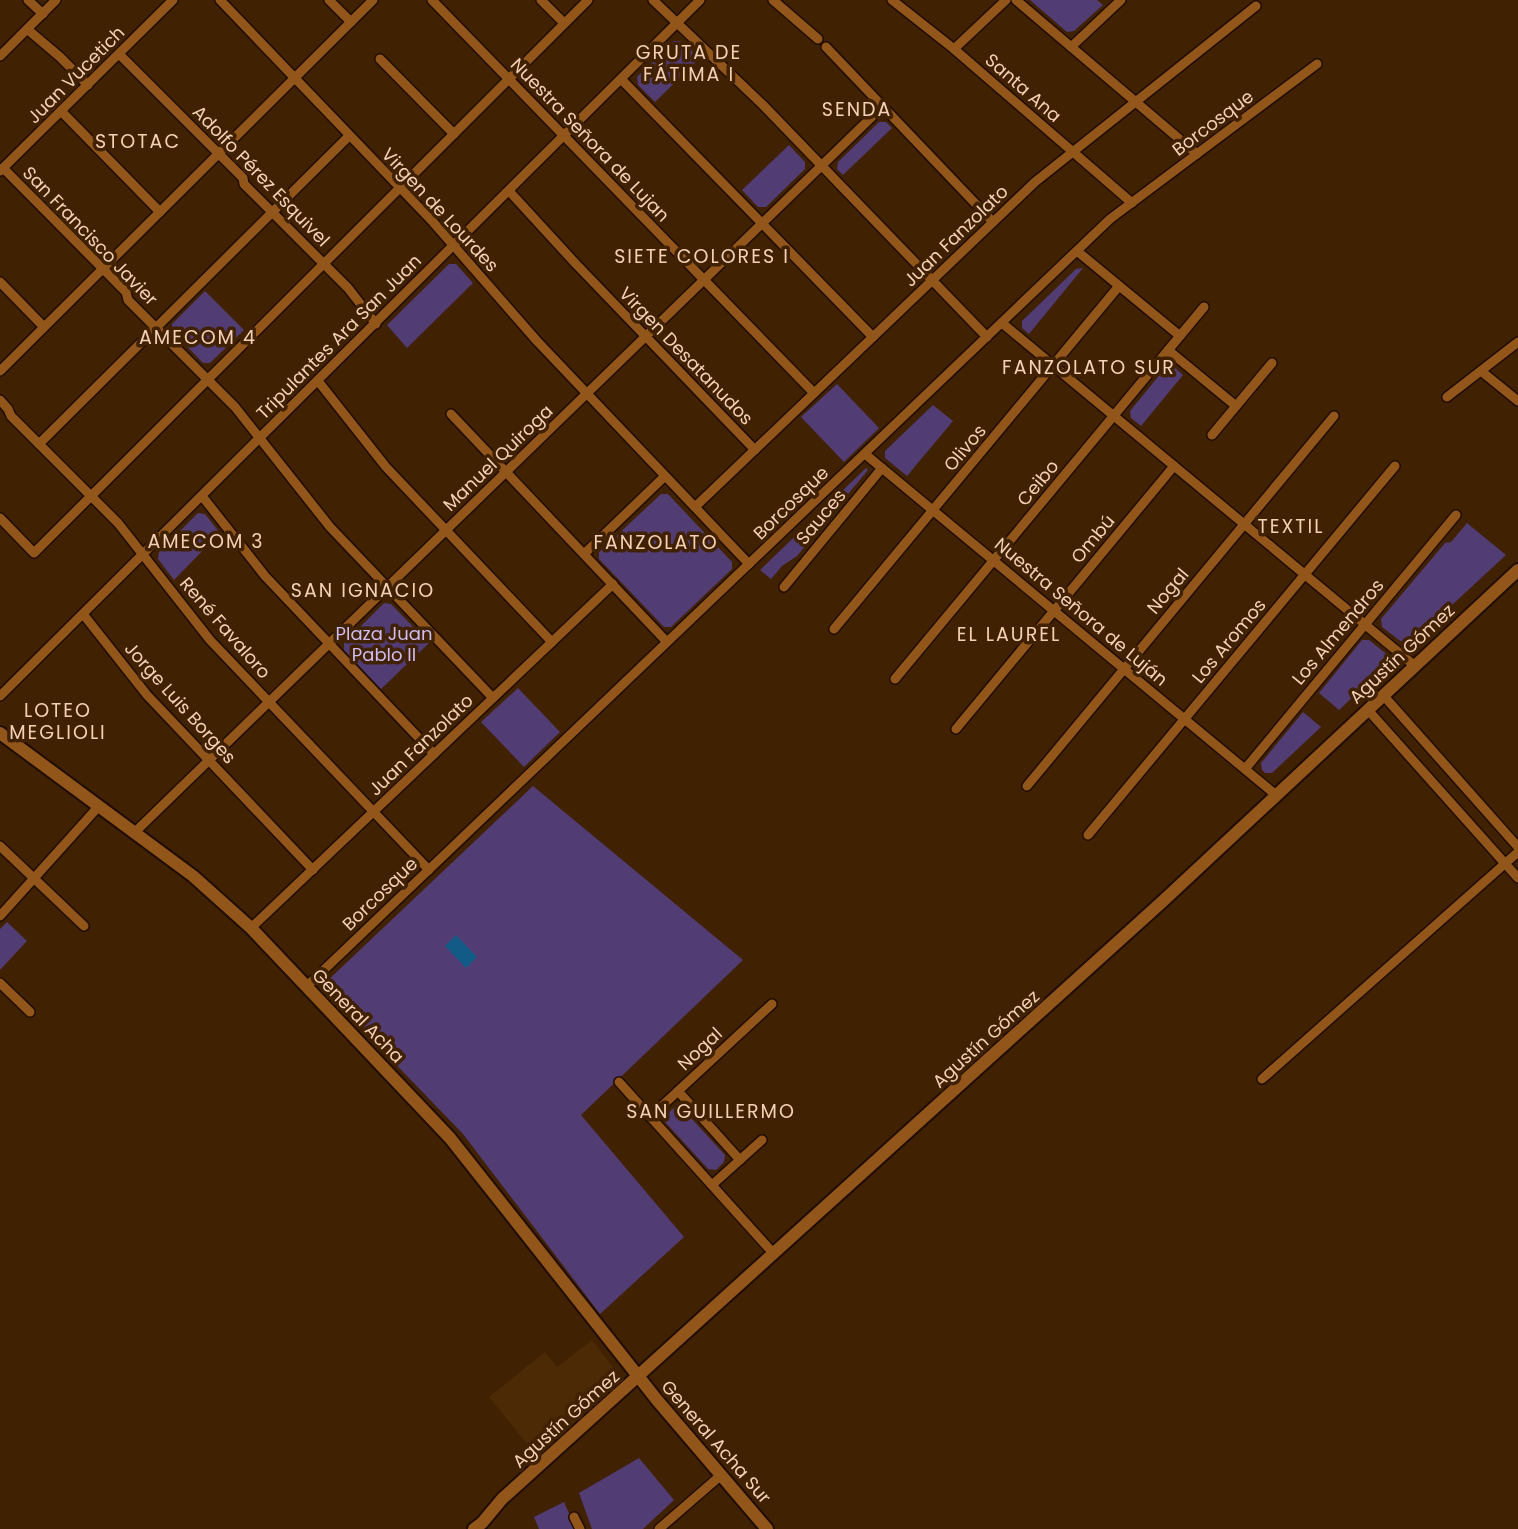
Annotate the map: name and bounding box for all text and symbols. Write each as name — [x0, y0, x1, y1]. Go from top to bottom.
street label: Juan Vucetich — [21, 20, 130, 129]
district label: GRUTA DE FÁTIMA I — [636, 39, 742, 88]
street label: Santa Ana — [980, 47, 1067, 128]
street label: Nuestra Señora de Lujan — [505, 52, 675, 227]
street label: Borcosque — [1167, 84, 1259, 161]
district label: SENDA — [822, 96, 892, 123]
street label: Adolfo Pérez Esquivel — [187, 100, 335, 252]
district label: STOTAC — [95, 128, 181, 155]
street label: Virgen de Lourdes — [376, 142, 505, 277]
street label: San Francisco Javier — [17, 161, 164, 311]
street label: Juan Fanzolato — [898, 179, 1014, 292]
district label: SIETE COLORES I — [614, 243, 790, 270]
street label: Tripulantes Ara San Juan — [251, 249, 427, 425]
street label: Virgen Desatanudos — [614, 281, 759, 430]
district label: AMECOM 4 — [139, 324, 257, 351]
district label: FANZOLATO SUR — [1002, 354, 1176, 381]
street label: Manuel Quiroga — [437, 399, 558, 517]
street label: Olivos — [938, 419, 992, 476]
street label: Ceibo — [1011, 454, 1064, 511]
street label: Borcosque — [747, 460, 834, 545]
street label: Sauces — [790, 483, 851, 550]
street label: Ombú — [1065, 509, 1120, 568]
district label: TEXTIL — [1258, 513, 1325, 540]
district label: AMECOM 3 — [147, 528, 265, 555]
district label: FANZOLATO — [593, 529, 719, 556]
street label: Nuestra Señora de Luján — [989, 532, 1173, 692]
street label: Nogal — [1141, 562, 1194, 619]
street label: René Favaloro — [174, 571, 277, 684]
street label: Los Almendros — [1286, 573, 1389, 690]
district label: SAN IGNACIO — [291, 577, 435, 604]
street label: Los Aromos — [1186, 593, 1271, 688]
street label: Agustín Gómez — [1343, 598, 1460, 709]
park label: Plaza Juan Pablo II — [336, 621, 432, 667]
district label: EL LAUREL — [957, 621, 1061, 648]
street label: Jorge Luis Borges — [119, 636, 242, 769]
street label: Juan Fanzolato — [363, 688, 479, 801]
district label: LOTEO MEGLIOLI — [9, 697, 107, 746]
street label: Borcosque — [336, 851, 423, 936]
street label: General Acha — [307, 963, 410, 1068]
street label: Agustín Gómez — [927, 984, 1045, 1093]
street label: Nogal — [672, 1021, 728, 1076]
district label: SAN GUILLERMO — [626, 1098, 796, 1125]
street label: Agustín Gómez — [507, 1364, 625, 1473]
street label: General Acha Sur — [656, 1374, 777, 1509]

